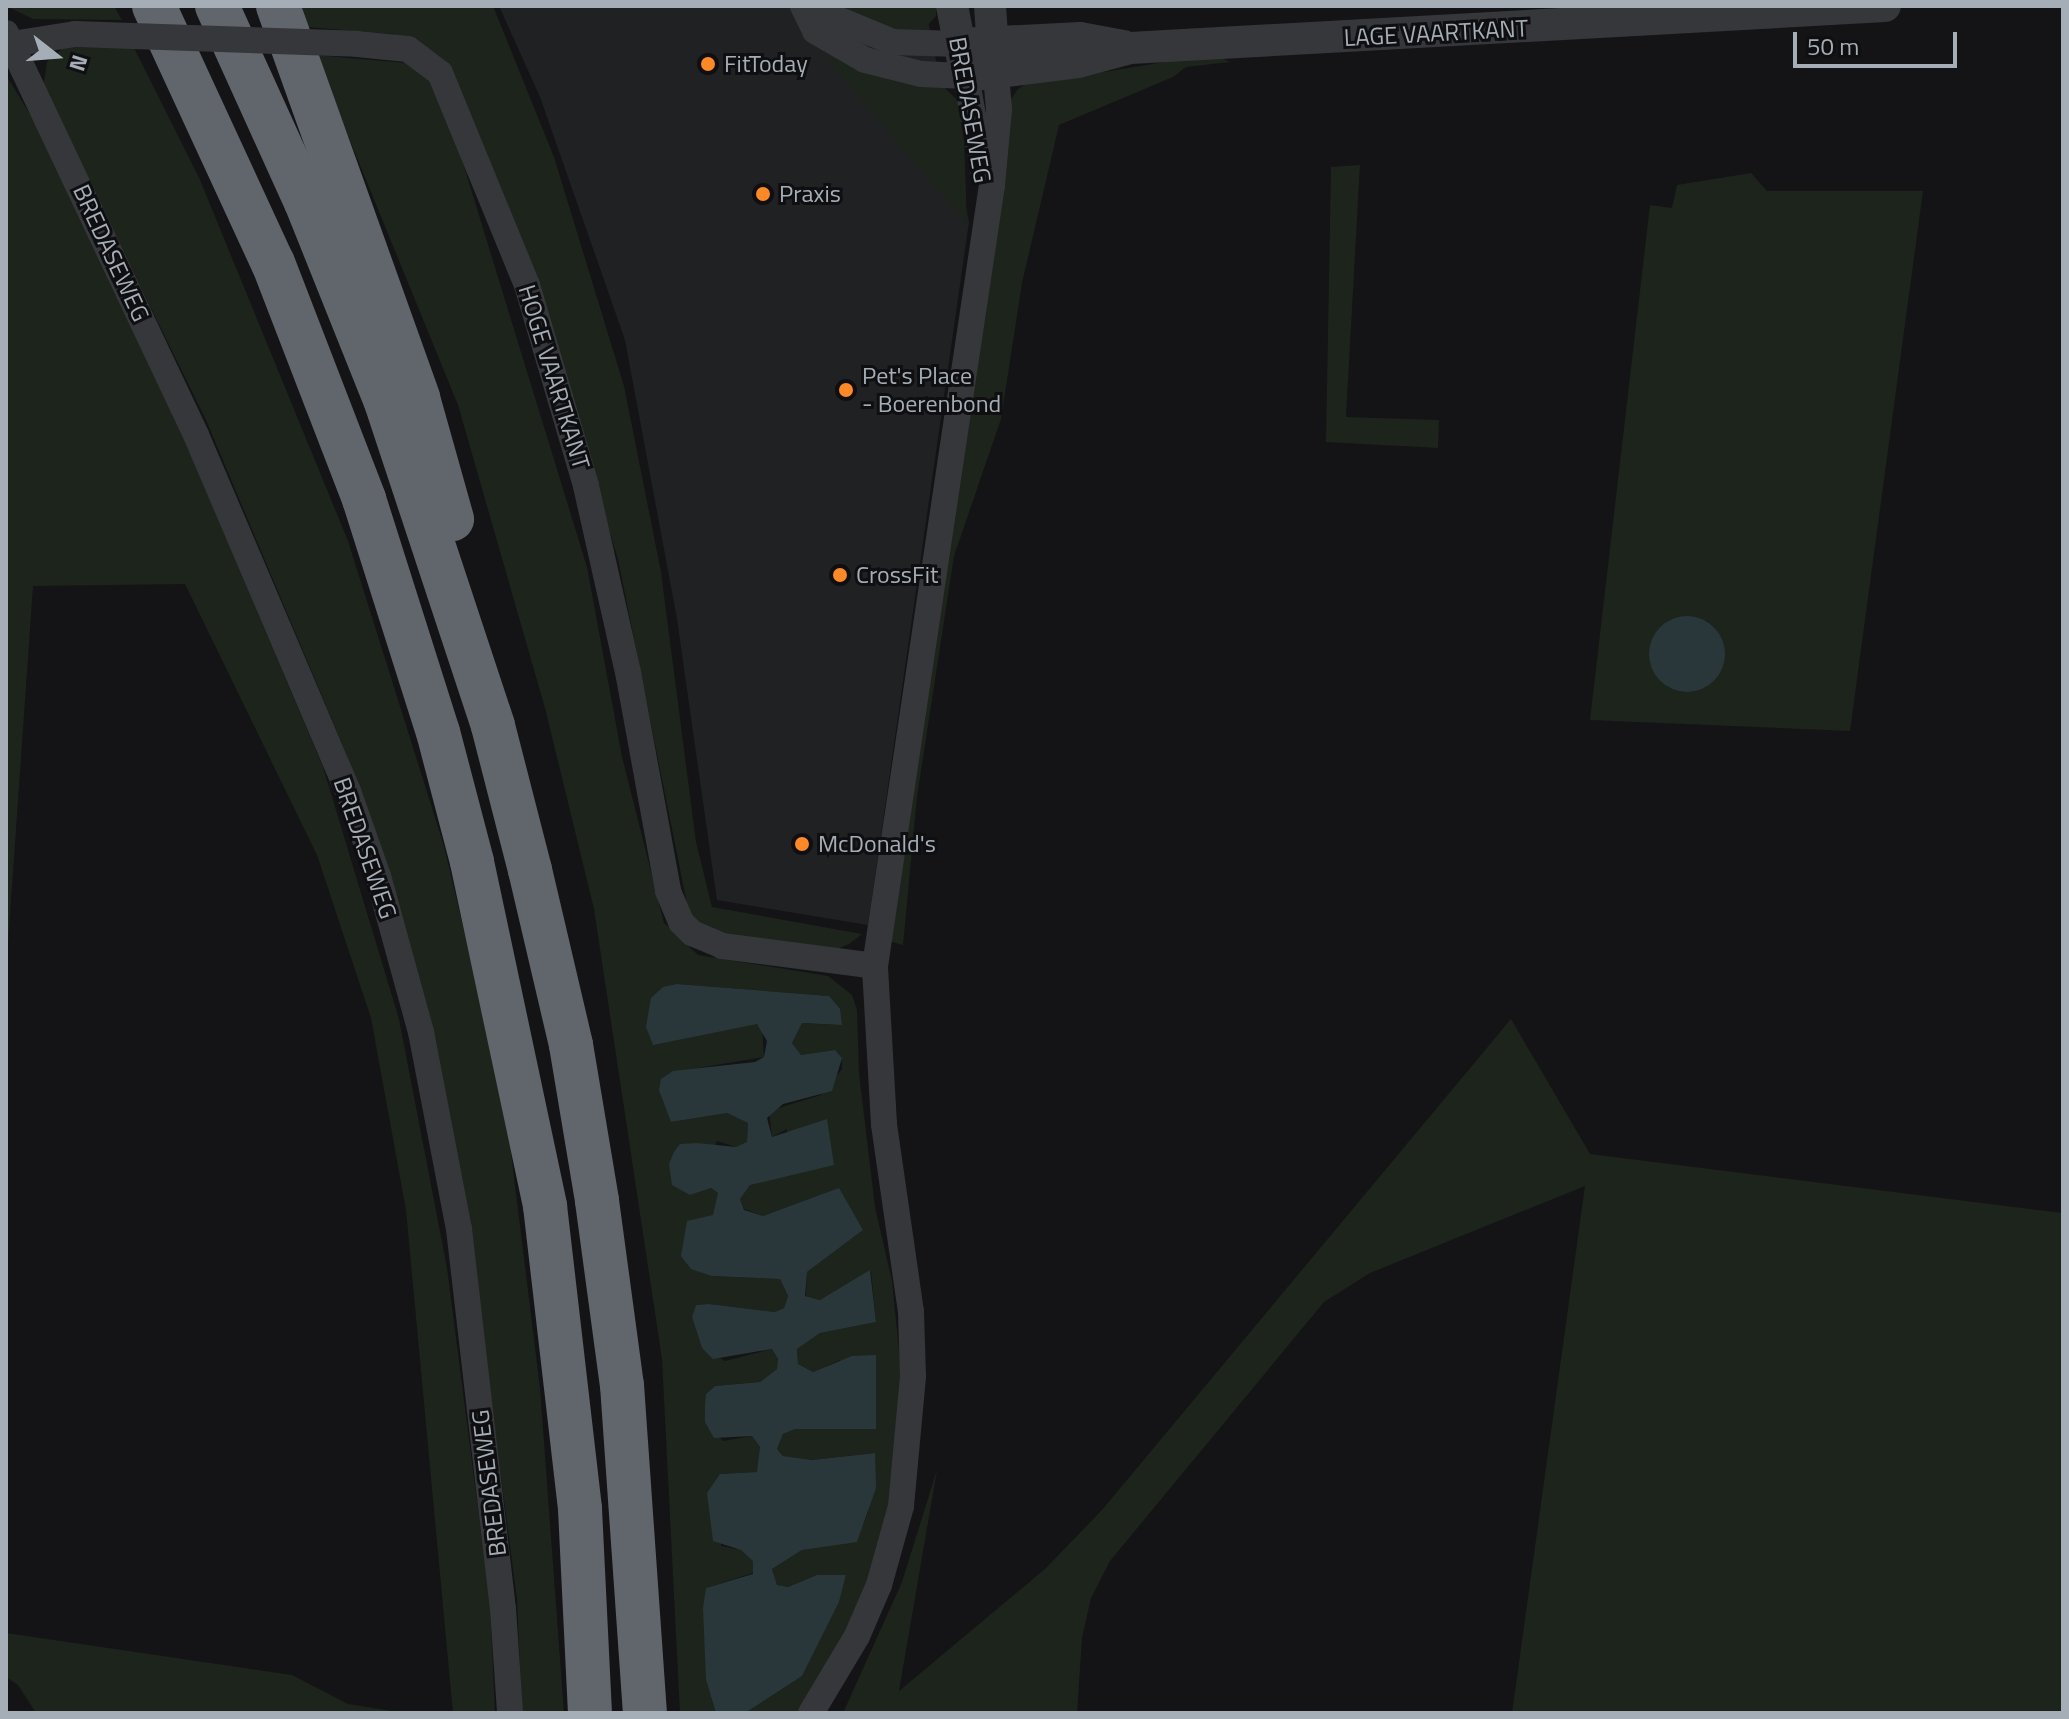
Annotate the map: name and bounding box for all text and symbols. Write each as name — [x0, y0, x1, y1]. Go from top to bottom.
street label: LAGE VAARTKANT — [1343, 14, 1529, 52]
north arrow — [16, 16, 96, 96]
scale bar — [1797, 16, 1961, 66]
text: 50 m — [1807, 28, 1859, 64]
street label: BREDASEWEG — [943, 35, 997, 185]
place label: FitToday — [724, 50, 808, 78]
text: N — [60, 51, 97, 75]
marker: FitToday — [699, 55, 717, 73]
street label: BREDASEWEG — [67, 180, 155, 326]
place label: Praxis — [779, 180, 841, 208]
marker: Praxis — [754, 185, 772, 203]
street label: HOGE VAARTKANT — [512, 281, 596, 473]
place label: Pet's Place - Boerenbond — [862, 362, 1001, 418]
marker: Pet's Place - Boerenbond — [837, 381, 855, 399]
place label: CrossFit — [856, 561, 938, 589]
marker: CrossFit — [831, 566, 849, 584]
street label: BREDASEWEG — [327, 774, 403, 922]
place label: McDonald's — [818, 830, 936, 858]
marker: McDonald's — [793, 835, 811, 853]
street label: BREDASEWEG — [466, 1408, 512, 1558]

